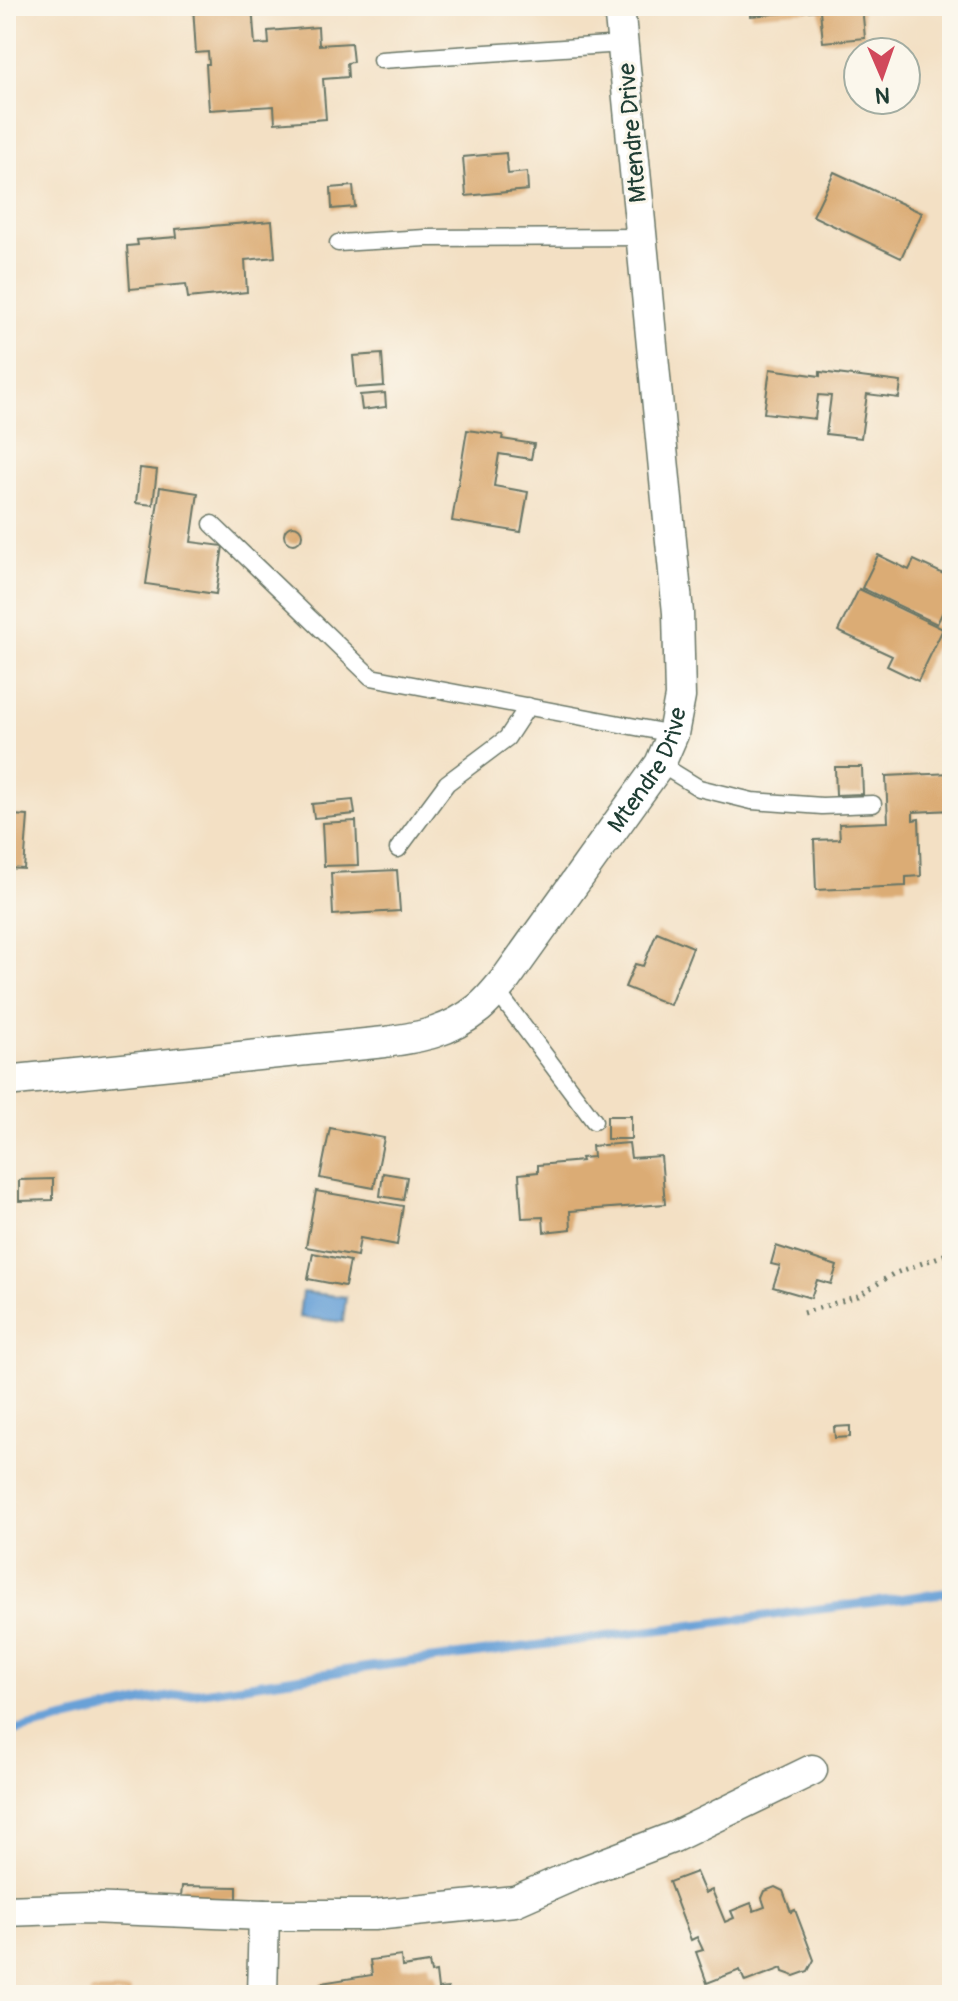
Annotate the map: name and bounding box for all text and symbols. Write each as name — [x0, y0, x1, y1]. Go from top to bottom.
north arrow — [842, 36, 922, 116]
street label: Mtendre Drive — [612, 62, 653, 204]
text: N — [875, 81, 891, 109]
street label: Mtendre Drive — [602, 705, 693, 838]

